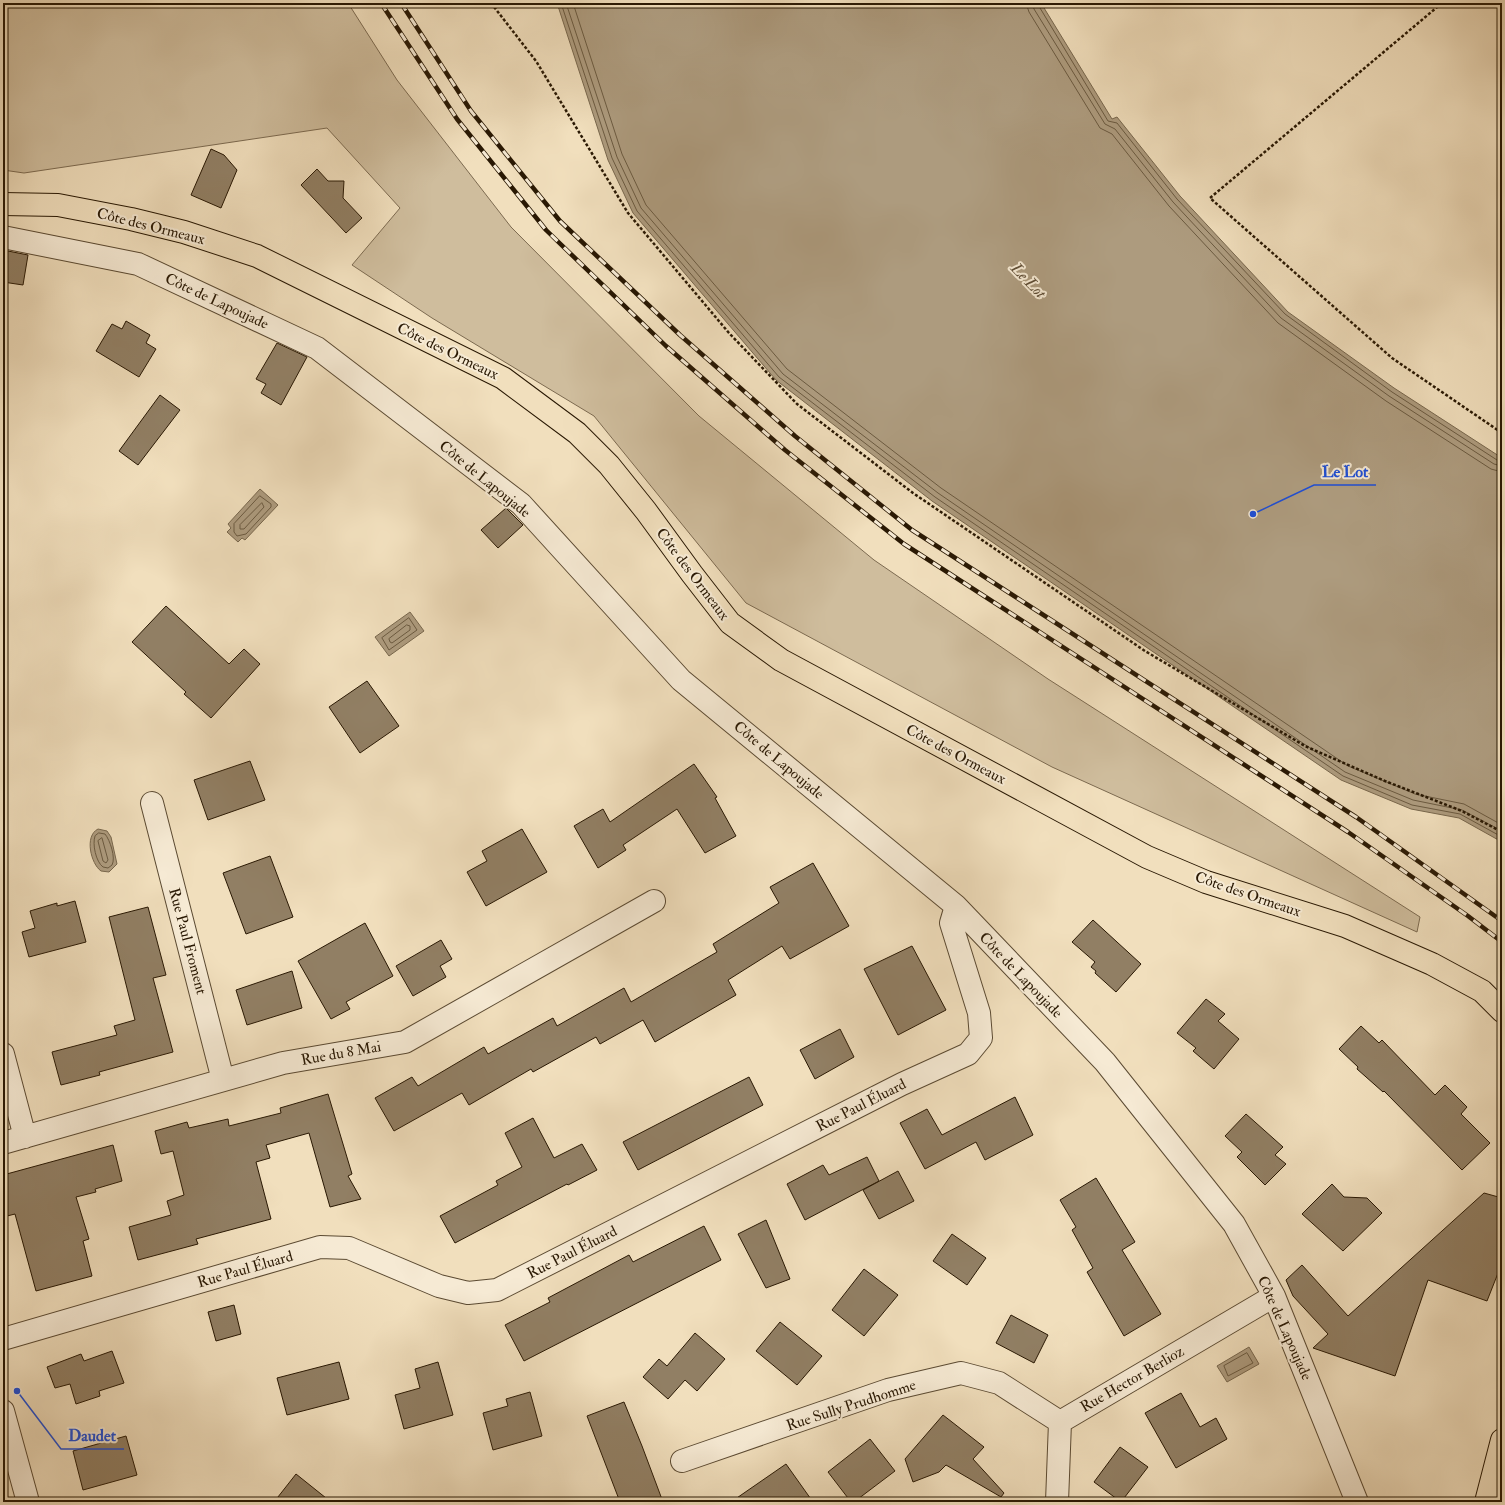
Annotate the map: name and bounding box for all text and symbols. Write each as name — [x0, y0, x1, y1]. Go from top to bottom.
street label: Côte des Ormeaux — [95, 204, 207, 249]
water label: Le Lot — [1006, 258, 1051, 304]
street label: Côte de Lapoujade — [161, 269, 272, 335]
street label: Côte des Ormeaux — [394, 319, 502, 384]
street label: Côte de Lapoujade — [434, 437, 534, 523]
callout: Le Lot — [1314, 457, 1376, 485]
text: Le Lot — [1322, 462, 1369, 482]
street label: Côte des Ormeaux — [652, 524, 734, 624]
street label: Côte de Lapoujade — [729, 717, 828, 804]
street label: Côte des Ormeaux — [902, 720, 1009, 789]
street label: Côte des Ormeaux — [1192, 867, 1304, 922]
street label: Rue Paul Froment — [164, 886, 211, 996]
street label: Côte de Lapoujade — [974, 928, 1066, 1023]
street label: Rue du 8 Mai — [300, 1037, 383, 1070]
street label: Rue Paul Éluard — [812, 1073, 910, 1136]
street label: Rue Paul Éluard — [523, 1220, 621, 1283]
street label: Rue Paul Éluard — [195, 1245, 296, 1292]
street label: Côte de Lapoujade — [1252, 1273, 1316, 1384]
street label: Rue Hector Berlioz — [1077, 1342, 1188, 1417]
street label: Rue Sully Prudhomme — [784, 1376, 918, 1435]
callout: Daudet — [61, 1421, 124, 1449]
text: Daudet — [68, 1426, 117, 1446]

